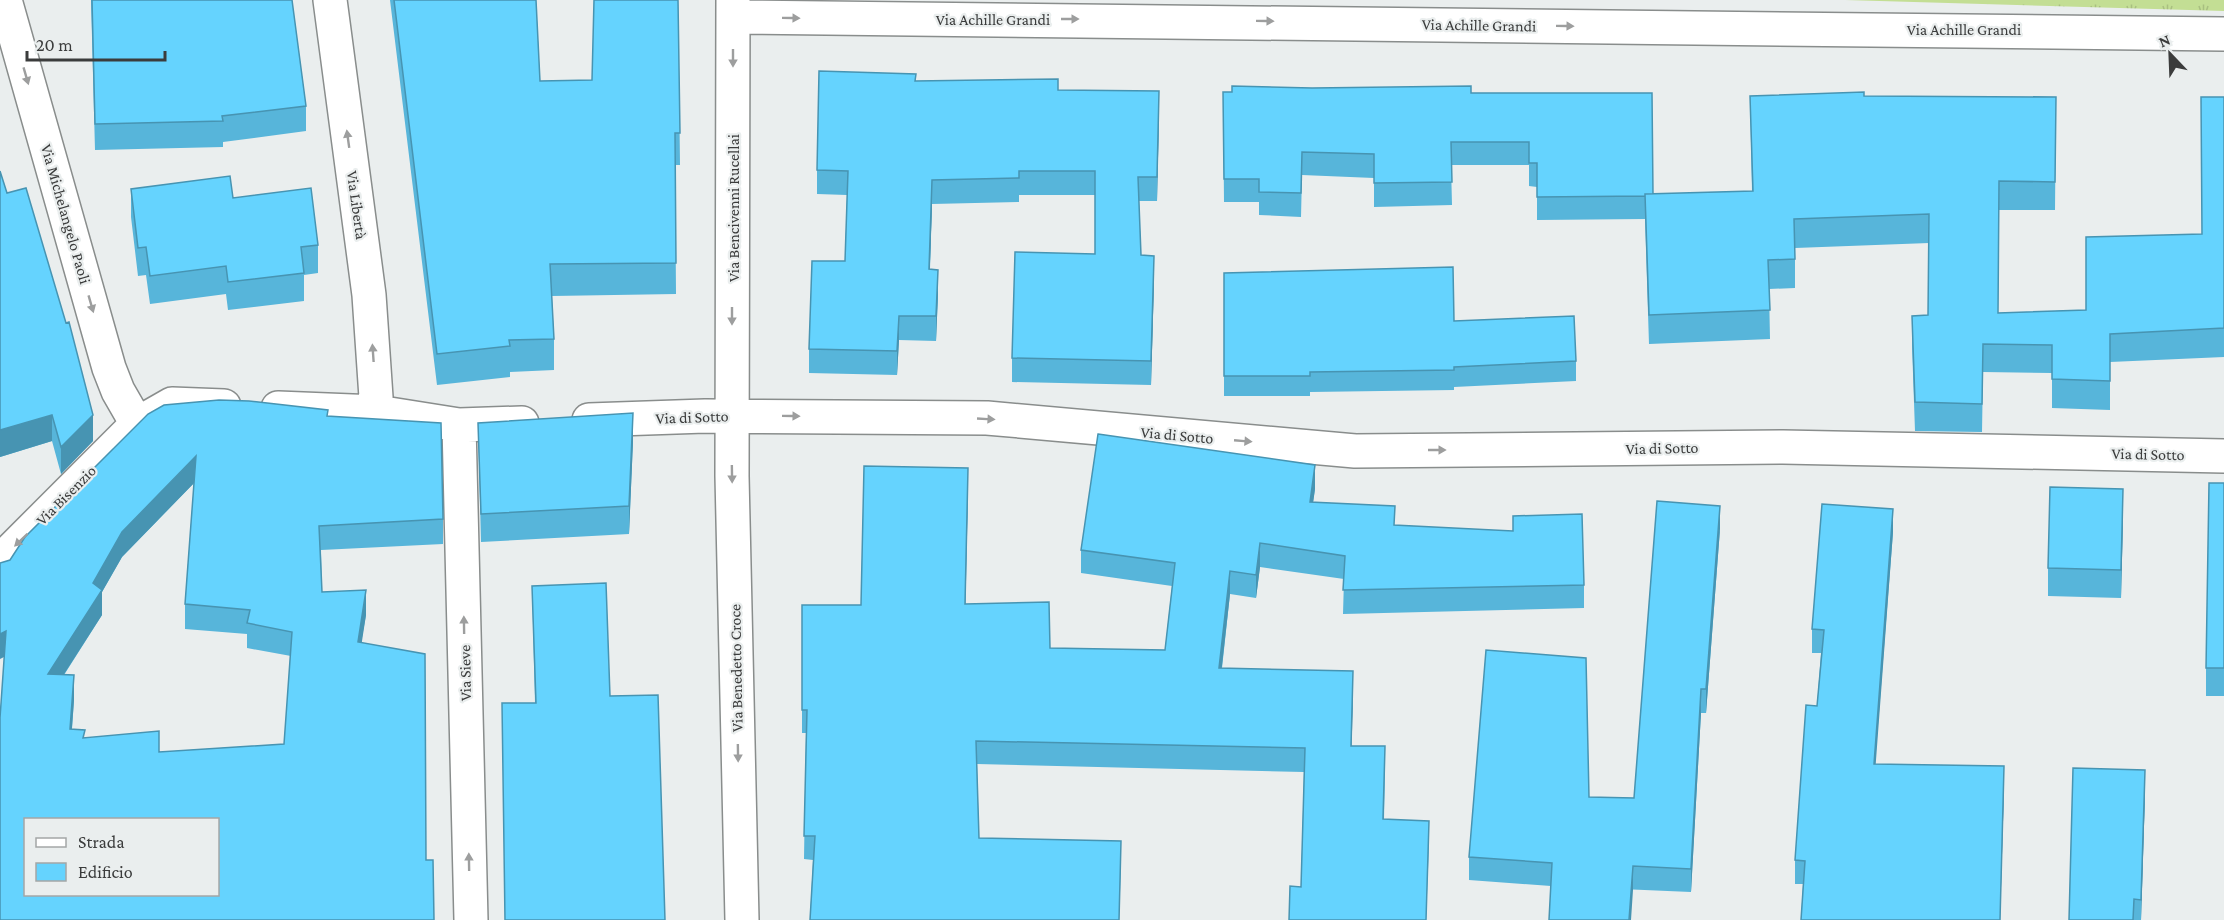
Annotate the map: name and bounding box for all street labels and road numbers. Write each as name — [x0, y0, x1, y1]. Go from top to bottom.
street label: Via Achille Grandi — [936, 11, 1050, 28]
street label: Via Achille Grandi — [1422, 16, 1536, 34]
street label: Via Achille Grandi — [1907, 21, 2021, 38]
street label: Via Bencivenni Rucellai — [725, 134, 742, 282]
street label: Via Michelangelo Paoli — [37, 142, 94, 286]
street label: Via Libertà — [344, 170, 370, 241]
street label: Via di Sotto — [655, 407, 729, 427]
street label: Via di Sotto — [1140, 423, 1214, 447]
street label: Via di Sotto — [1625, 439, 1699, 457]
street label: Via di Sotto — [2111, 445, 2185, 463]
street label: Via Bisenzio — [33, 462, 99, 528]
street label: Via Benedetto Croce — [726, 604, 746, 732]
street label: Via Sieve — [456, 645, 474, 701]

